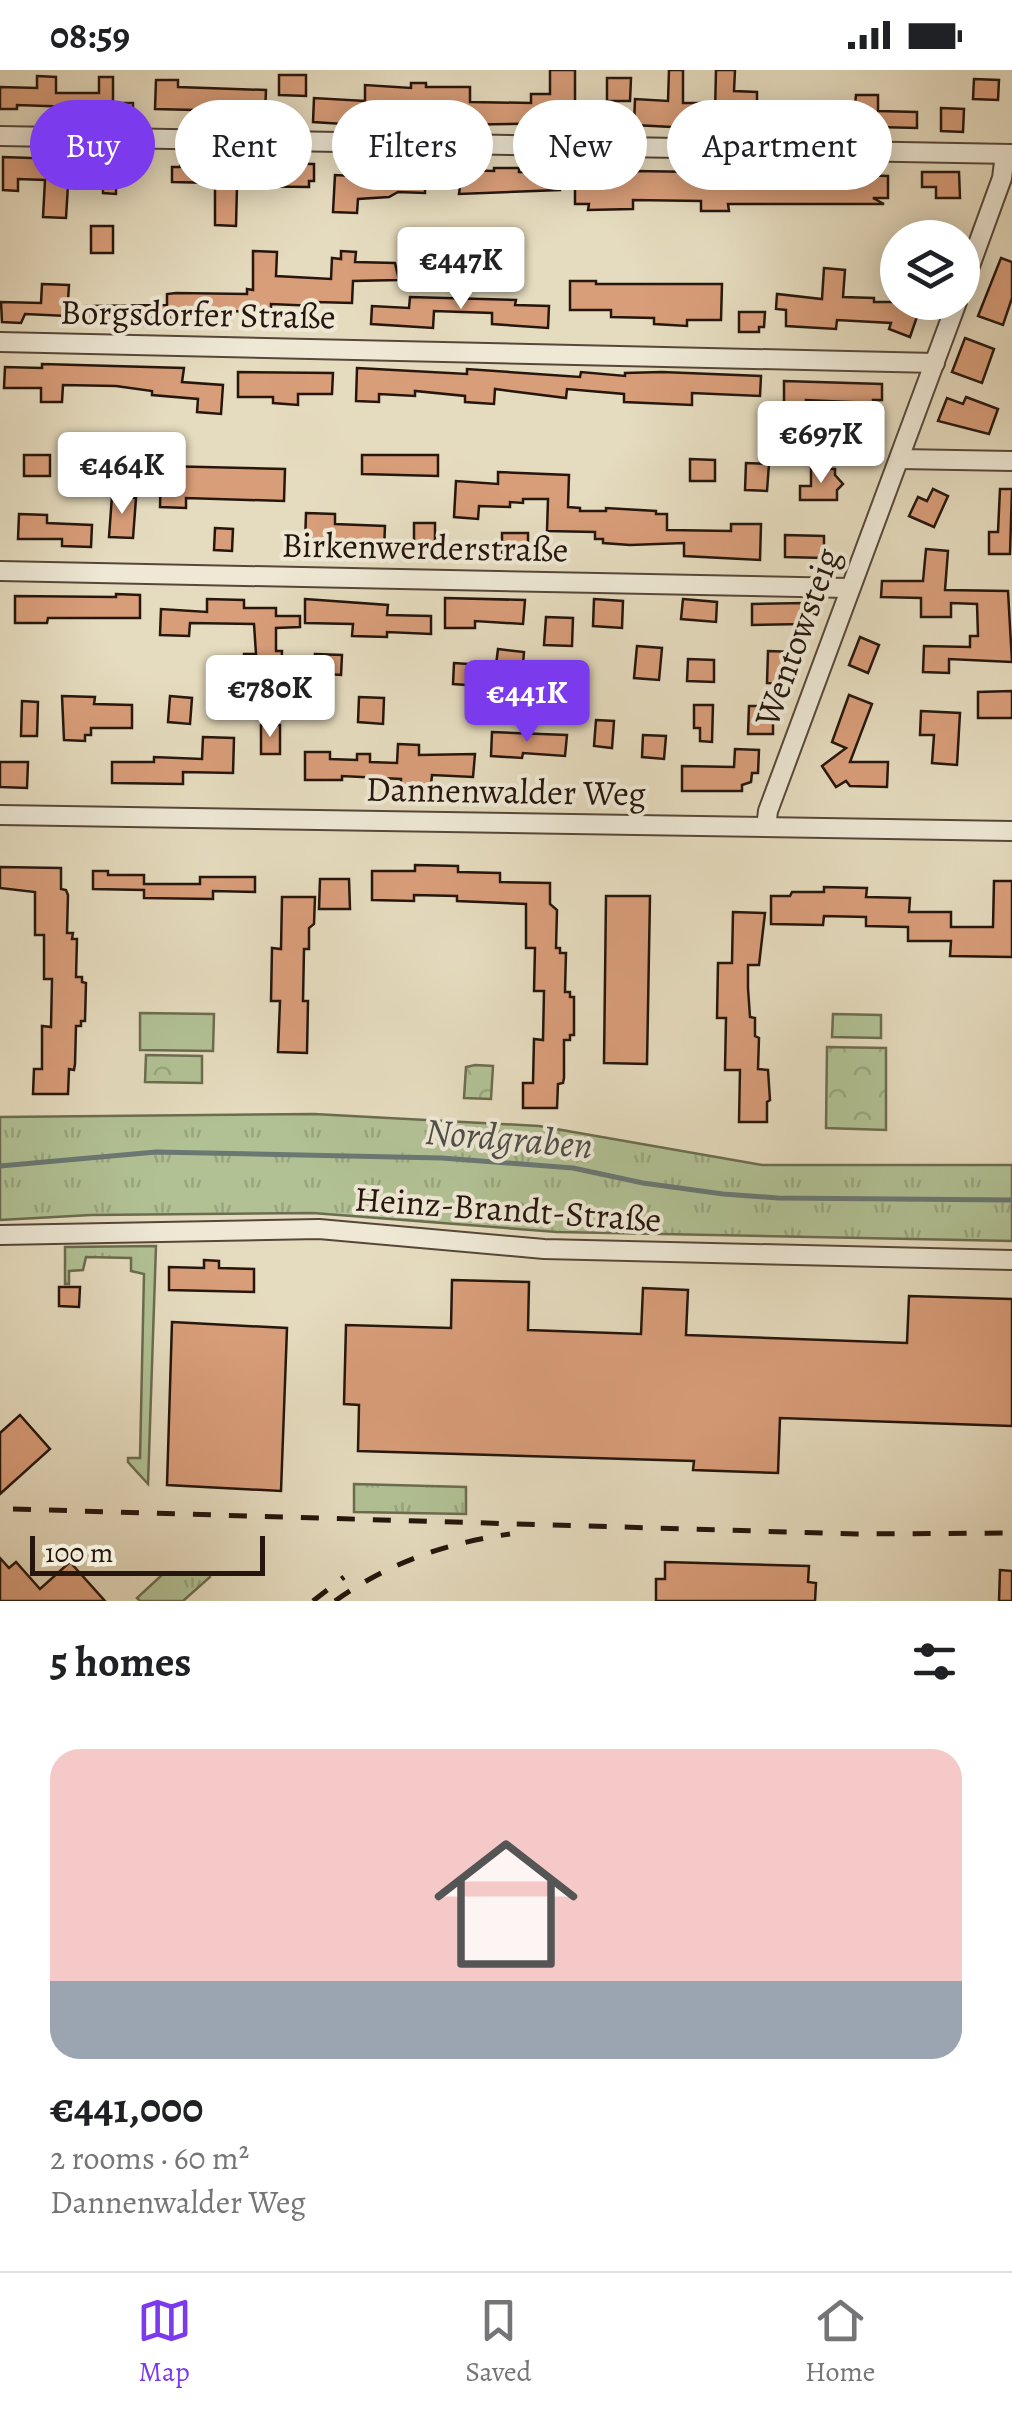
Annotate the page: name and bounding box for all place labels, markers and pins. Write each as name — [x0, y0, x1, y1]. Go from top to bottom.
pin: €447K — [391, 227, 531, 312]
pin: €697K — [751, 401, 891, 486]
pin: €464K — [52, 432, 192, 517]
pin: €780K — [200, 655, 340, 740]
pin: €441K — [457, 660, 597, 745]

